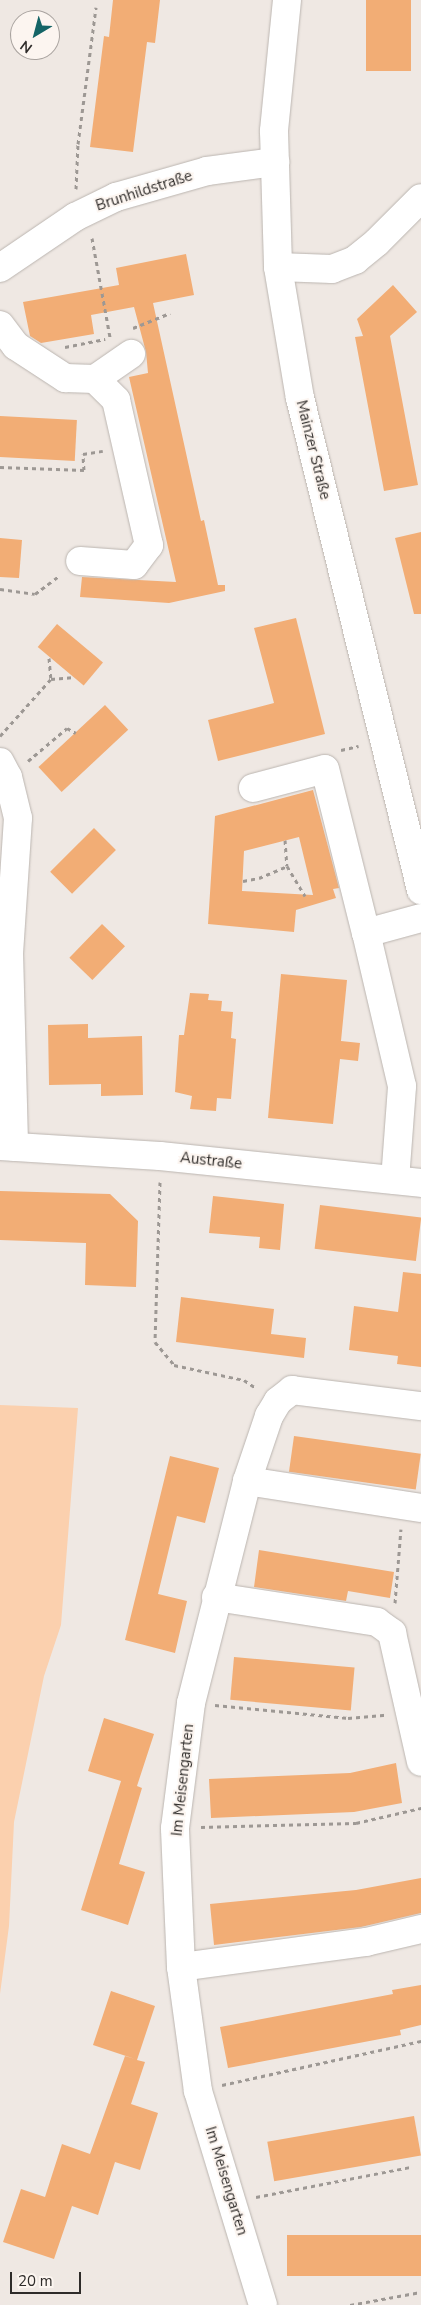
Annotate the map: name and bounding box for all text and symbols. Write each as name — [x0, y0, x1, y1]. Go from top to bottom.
north arrow — [10, 10, 60, 60]
text: N — [16, 36, 36, 57]
street label: Brunhildstraße — [93, 167, 195, 215]
street label: Mainzer Straße — [292, 398, 334, 502]
street label: Austraße — [179, 1149, 243, 1173]
street label: Im Meisengarten — [168, 1723, 198, 1837]
street label: Im Meisengarten — [201, 2124, 251, 2238]
scale bar — [12, 2262, 84, 2294]
text: 20 m — [18, 2271, 53, 2291]

